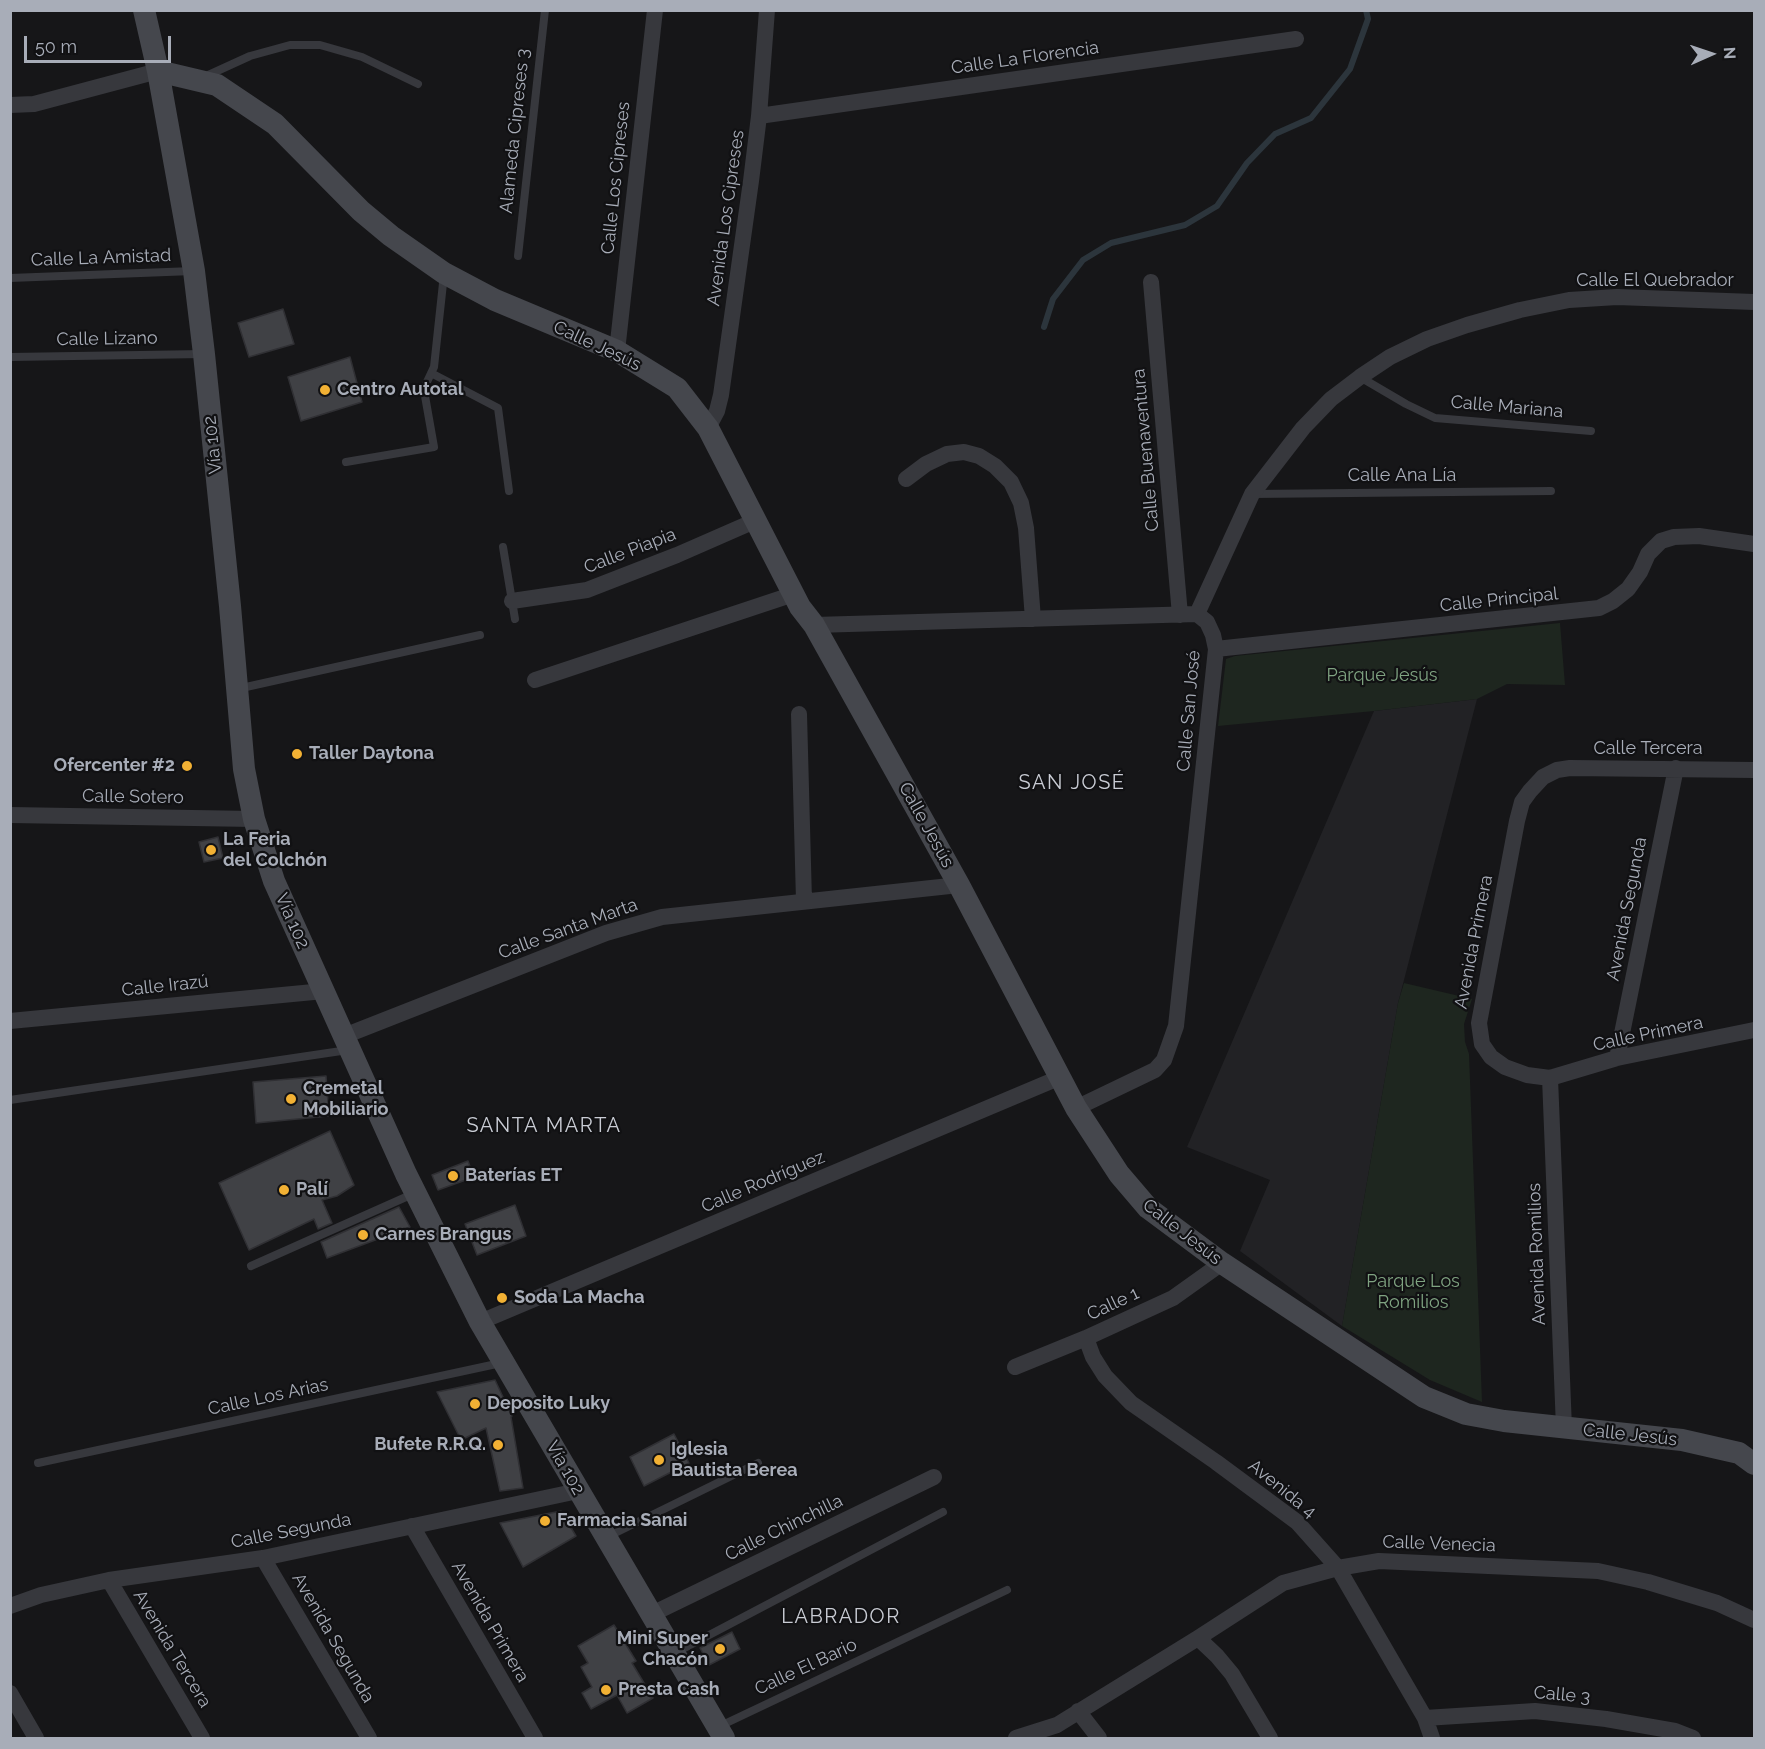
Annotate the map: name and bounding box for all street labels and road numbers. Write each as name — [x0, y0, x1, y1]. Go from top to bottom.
street label: Calle La Florencia — [950, 37, 1100, 79]
street label: Alameda Cipreses 3 — [496, 47, 534, 215]
street label: Calle Los Cipreses — [597, 101, 635, 255]
street label: Avenida Los Cipreses — [703, 129, 749, 307]
street label: Calle La Amistad — [30, 245, 172, 271]
street label: Calle El Quebrador — [1576, 270, 1734, 292]
street label: Calle Jesús — [550, 316, 644, 376]
street label: Calle Lizano — [56, 327, 158, 351]
street label: Calle Buenaventura — [1128, 368, 1164, 532]
street label: Calle Mariana — [1450, 391, 1564, 423]
street label: Vía 102 — [199, 415, 227, 475]
street label: Calle Ana Lía — [1348, 465, 1456, 487]
street label: Calle Piapia — [581, 524, 679, 578]
street label: Calle Principal — [1439, 583, 1559, 617]
street label: Calle San José — [1173, 650, 1205, 772]
street label: Calle Tercera — [1593, 738, 1703, 760]
street label: Calle Jesús — [894, 779, 958, 871]
street label: Calle Sotero — [82, 785, 184, 809]
street label: Avenida Segunda — [1602, 835, 1652, 983]
street label: Avenida Primera — [1450, 873, 1498, 1011]
street label: Vía 102 — [270, 890, 314, 952]
street label: Calle Santa Marta — [496, 894, 640, 964]
street label: Calle Irazú — [121, 971, 209, 1001]
street label: Calle Primera — [1591, 1012, 1705, 1056]
street label: Calle Rodríguez — [698, 1146, 828, 1218]
street label: Avenida Romilios — [1524, 1183, 1550, 1325]
street label: Calle Jesús — [1138, 1194, 1226, 1270]
street label: Calle 1 — [1084, 1283, 1142, 1325]
street label: Calle Los Arias — [206, 1374, 330, 1420]
street label: Calle Jesús — [1582, 1419, 1678, 1451]
street label: Vía 102 — [541, 1437, 589, 1499]
street label: Avenida 4 — [1244, 1455, 1320, 1523]
street label: Calle Chinchilla — [722, 1490, 846, 1566]
street label: Calle Segunda — [229, 1509, 353, 1553]
street label: Calle Venecia — [1382, 1531, 1496, 1557]
street label: Avenida Primera — [447, 1558, 533, 1686]
street label: Avenida Segunda — [287, 1569, 379, 1707]
street label: Avenida Tercera — [128, 1586, 216, 1712]
street label: Calle El Bario — [751, 1634, 861, 1700]
street label: Calle 3 — [1533, 1682, 1591, 1708]

